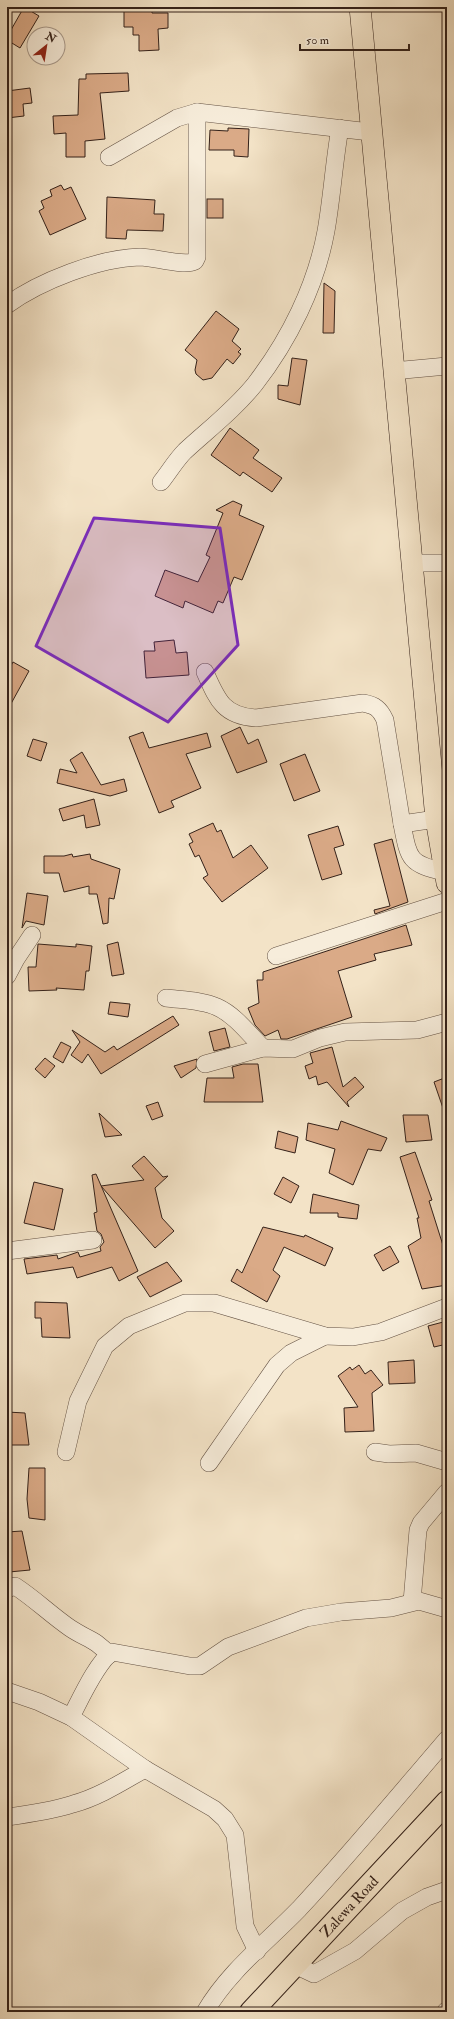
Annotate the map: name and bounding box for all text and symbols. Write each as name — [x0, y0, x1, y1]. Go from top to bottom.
north arrow — [26, 26, 66, 66]
scale bar — [300, 26, 409, 52]
text: N — [42, 29, 59, 46]
text: 50 m — [306, 33, 330, 48]
street label: Zalewa Road — [316, 1872, 383, 1942]

